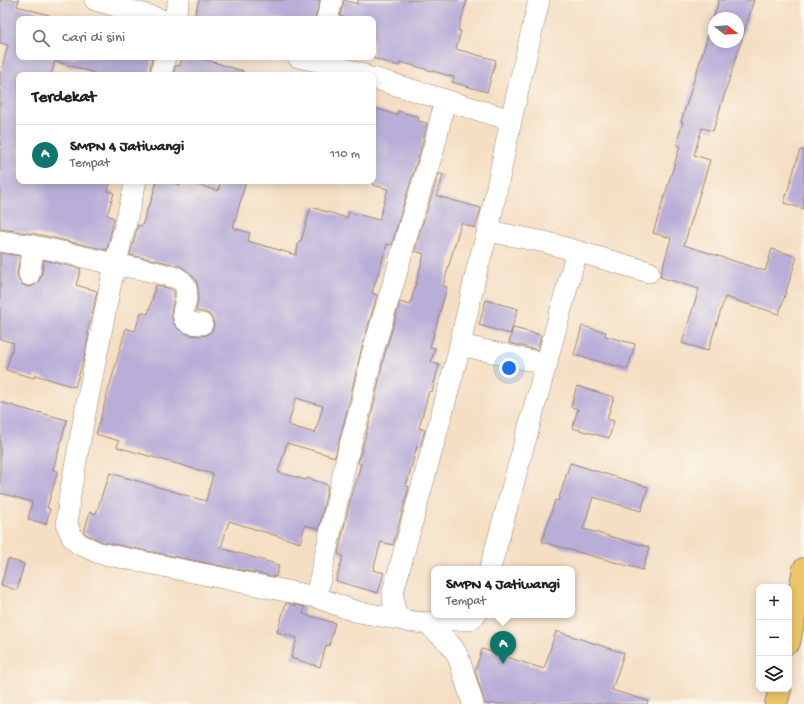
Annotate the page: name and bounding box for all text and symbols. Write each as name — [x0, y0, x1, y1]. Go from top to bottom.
north arrow — [708, 12, 744, 48]
search box — [16, 16, 376, 60]
icon: search — [30, 27, 52, 49]
text: Cari di sini — [62, 29, 125, 47]
text: Terdekat — [32, 88, 96, 108]
text: SMPN 4 Jatiwangi — [70, 138, 184, 156]
text: A — [41, 147, 49, 162]
text: 110 m — [330, 147, 360, 162]
text: Tempat — [70, 156, 110, 171]
your location — [499, 358, 519, 378]
popup — [431, 566, 575, 618]
text: SMPN 4 Jatiwangi — [446, 576, 560, 594]
map controls — [756, 584, 792, 692]
button: + — [756, 584, 792, 620]
text: Tempat — [446, 594, 486, 609]
button: − — [756, 620, 792, 656]
pin: A — [490, 631, 516, 664]
button: layers — [756, 656, 792, 692]

